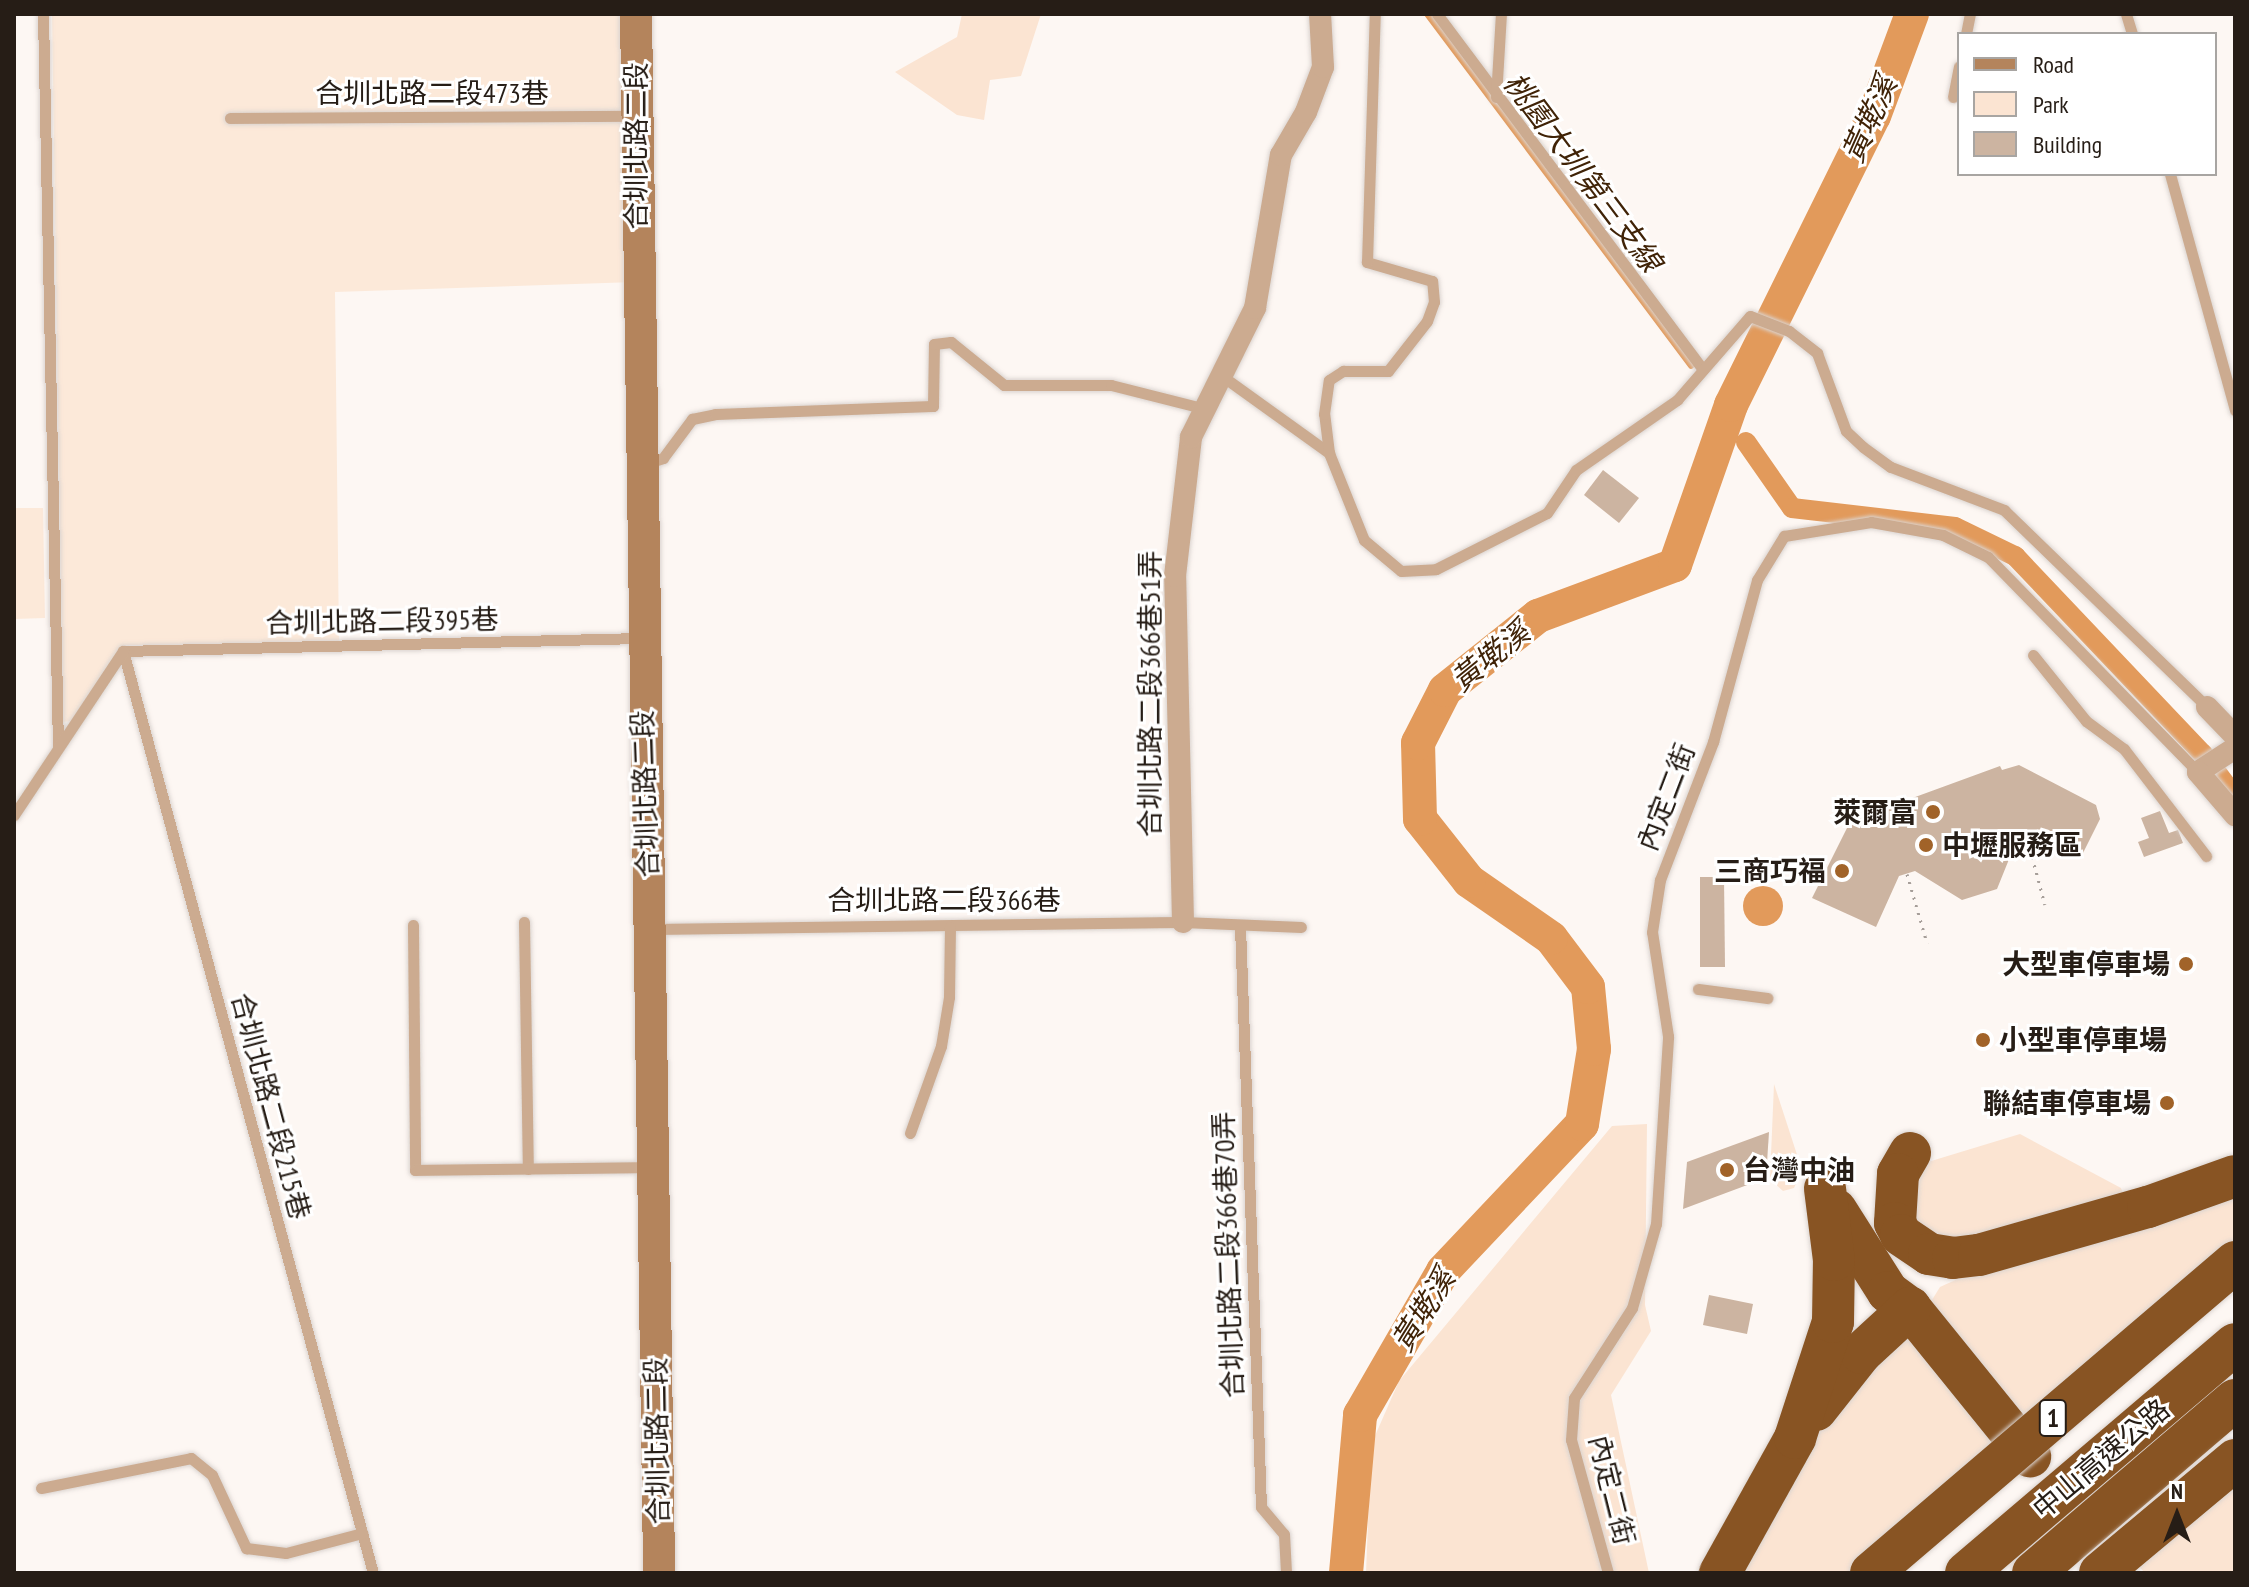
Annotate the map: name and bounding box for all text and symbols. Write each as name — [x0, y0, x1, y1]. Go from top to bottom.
legend — [1957, 32, 2217, 176]
text: Road — [2033, 49, 2074, 80]
street label: 合圳北路二段 — [619, 62, 653, 230]
water label: 桃園大圳第三支線 — [1496, 65, 1670, 279]
water label: 黃墘溪 — [1834, 71, 1904, 167]
street label: 合圳北路二段473巷 — [315, 76, 549, 110]
text: Park — [2033, 89, 2069, 120]
text: Building — [2033, 129, 2102, 160]
street label: 合圳北路二段366巷51弄 — [1133, 551, 1167, 837]
street label: 合圳北路二段395巷 — [265, 602, 499, 640]
water label: 黃墘溪 — [1444, 614, 1536, 698]
street label: 合圳北路二段 — [625, 709, 665, 879]
street label: 內定二街 — [1630, 739, 1702, 855]
place label: 萊爾富 — [1833, 795, 1917, 829]
marker: 萊爾富 — [1924, 803, 1942, 821]
place label: 中壢服務區 — [1942, 828, 2082, 862]
marker: 中壢服務區 — [1917, 836, 1935, 854]
place label: 三商巧福 — [1714, 854, 1826, 888]
marker: 三商巧福 — [1833, 862, 1851, 880]
street label: 合圳北路二段366巷 — [827, 883, 1061, 917]
place label: 大型車停車場 — [2002, 947, 2170, 981]
marker: 大型車停車場 — [2177, 955, 2195, 973]
street label: 合圳北路二段215巷 — [225, 989, 317, 1223]
place label: 小型車停車場 — [1999, 1023, 2167, 1057]
marker: 小型車停車場 — [1974, 1031, 1992, 1049]
place label: 聯結車停車場 — [1983, 1086, 2151, 1120]
marker: 聯結車停車場 — [2158, 1094, 2176, 1112]
street label: 合圳北路二段366巷70弄 — [1206, 1111, 1250, 1399]
place label: 台灣中油 — [1743, 1153, 1855, 1187]
marker: 台灣中油 — [1718, 1161, 1736, 1179]
water label: 黃墘溪 — [1384, 1262, 1462, 1358]
street label: 合圳北路二段 — [639, 1357, 675, 1525]
street label: 中山高速公路 — [2026, 1392, 2176, 1526]
road number: 1 — [2037, 1396, 2069, 1440]
street label: 內定二街 — [1582, 1432, 1642, 1548]
north arrow — [2137, 1475, 2217, 1555]
text: N — [2171, 1477, 2183, 1505]

